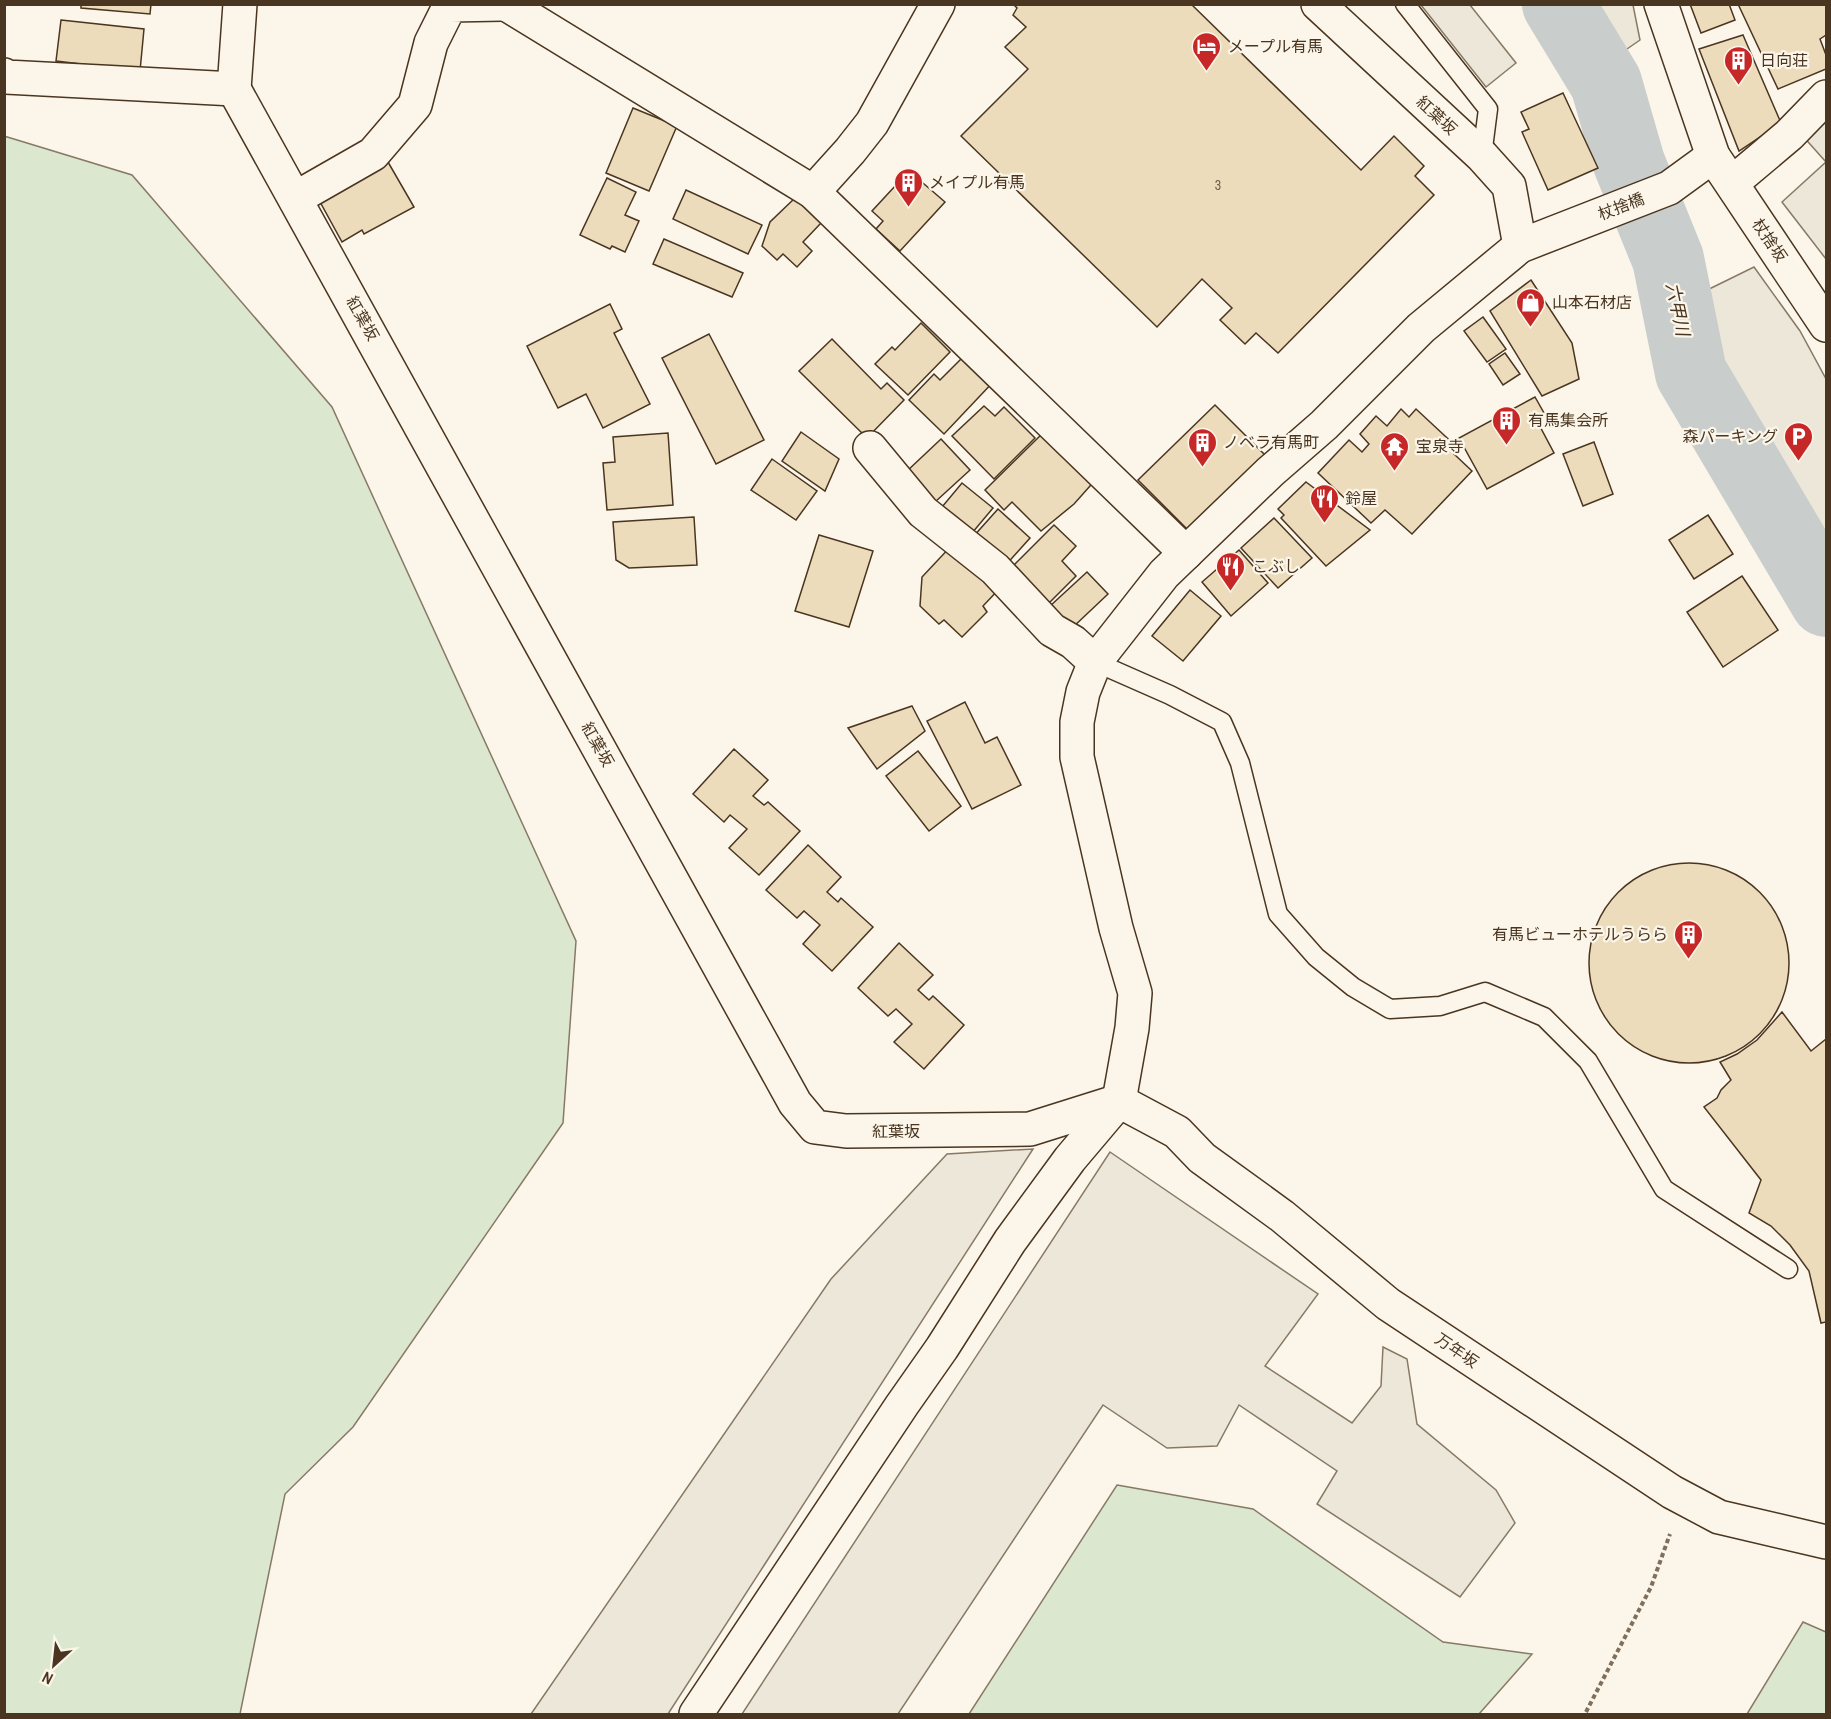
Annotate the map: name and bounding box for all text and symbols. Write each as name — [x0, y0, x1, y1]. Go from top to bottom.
hotel icon: メープル有馬 — [1191, 30, 1223, 72]
place label: メープル有馬 — [1228, 35, 1323, 57]
building icon: 日向荘 — [1723, 44, 1755, 86]
place label: 日向荘 — [1760, 49, 1808, 71]
street label: 紅葉坂 — [1412, 91, 1462, 139]
building icon: メイプル有馬 — [892, 166, 924, 208]
place label: メイプル有馬 — [929, 171, 1025, 193]
house number: 3 — [1215, 176, 1221, 194]
street label: 杖捨橋 — [1595, 187, 1647, 225]
street label: 杖捨坂 — [1747, 214, 1793, 266]
water label: 六甲川 — [1660, 280, 1696, 340]
shop icon: 山本石材店 — [1515, 286, 1547, 328]
place label: 山本石材店 — [1552, 291, 1632, 313]
street label: 紅葉坂 — [342, 292, 384, 344]
building icon: 有馬集会所 — [1491, 404, 1523, 446]
place label: 有馬集会所 — [1528, 409, 1608, 431]
parking icon: 森パーキング — [1783, 420, 1815, 462]
place label: 森パーキング — [1682, 425, 1778, 447]
building icon: ノベラ有馬町 — [1186, 426, 1218, 468]
temple icon: 宝泉寺 — [1379, 430, 1411, 472]
place label: ノベラ有馬町 — [1223, 431, 1319, 453]
place label: 宝泉寺 — [1416, 435, 1464, 457]
restaurant icon: 鈴屋 — [1308, 482, 1340, 524]
place label: 鈴屋 — [1345, 487, 1377, 509]
restaurant icon: こぶし — [1215, 550, 1247, 592]
place label: こぶし — [1252, 555, 1300, 577]
street label: 紅葉坂 — [577, 718, 619, 770]
building icon: 有馬ビューホテルうらら — [1673, 918, 1705, 960]
place label: 有馬ビューホテルうらら — [1492, 923, 1668, 945]
street label: 紅葉坂 — [872, 1120, 920, 1142]
street label: 万年坂 — [1431, 1327, 1483, 1373]
north arrow — [24, 1635, 84, 1695]
text: N — [38, 1666, 56, 1690]

